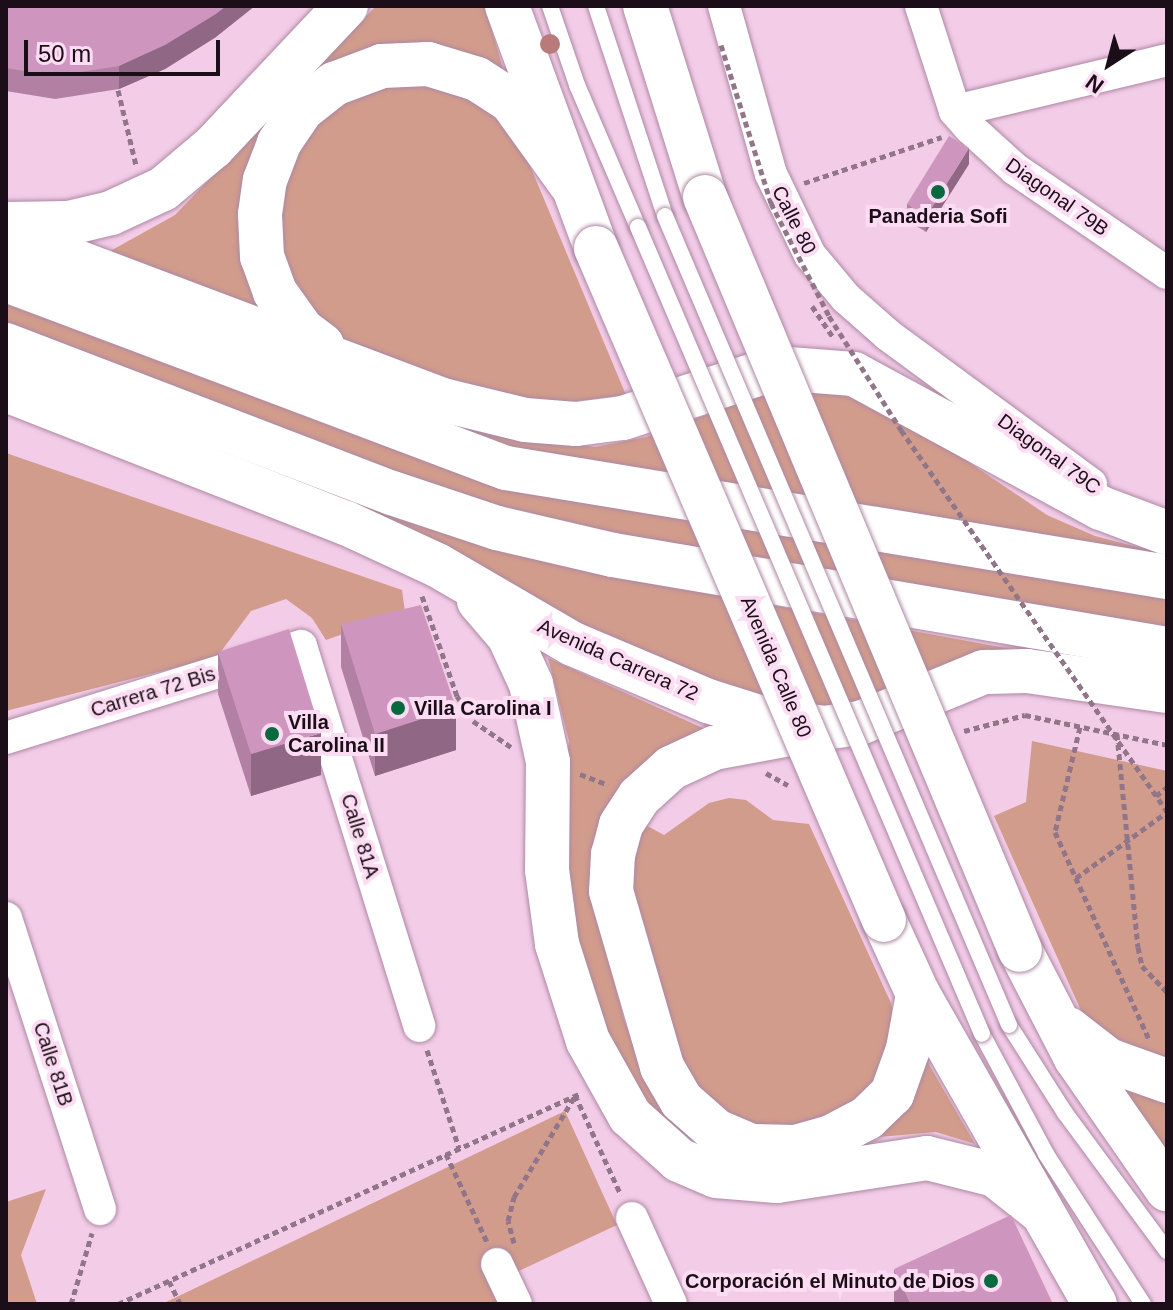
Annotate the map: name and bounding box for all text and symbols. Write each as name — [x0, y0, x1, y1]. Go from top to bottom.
scale bar — [28, 24, 224, 74]
north arrow — [1069, 24, 1149, 104]
text: 50 m — [38, 40, 91, 67]
text: N — [1081, 69, 1108, 99]
street label: Diagonal 79B — [1001, 153, 1113, 241]
street label: Calle 80 — [767, 182, 821, 258]
marker: Panaderia Sofi — [929, 183, 947, 201]
place label: Panaderia Sofi — [869, 204, 1007, 228]
street label: Diagonal 79C — [993, 409, 1105, 499]
street label: Avenida Calle 80 — [735, 593, 817, 741]
street label: Avenida Carrera 72 — [534, 614, 702, 706]
street label: Carrera 72 Bis — [88, 662, 218, 722]
place label: Villa Carolina I — [414, 696, 551, 720]
marker: Villa Carolina I — [389, 699, 407, 717]
place label: Villa Carolina II — [288, 710, 385, 757]
marker: Villa Carolina II — [263, 725, 281, 743]
street label: Calle 81A — [336, 791, 384, 881]
street label: Calle 81B — [28, 1019, 78, 1109]
place label: Corporación el Minuto de Dios — [685, 1269, 975, 1293]
marker: Corporación el Minuto de Dios — [982, 1272, 1000, 1290]

